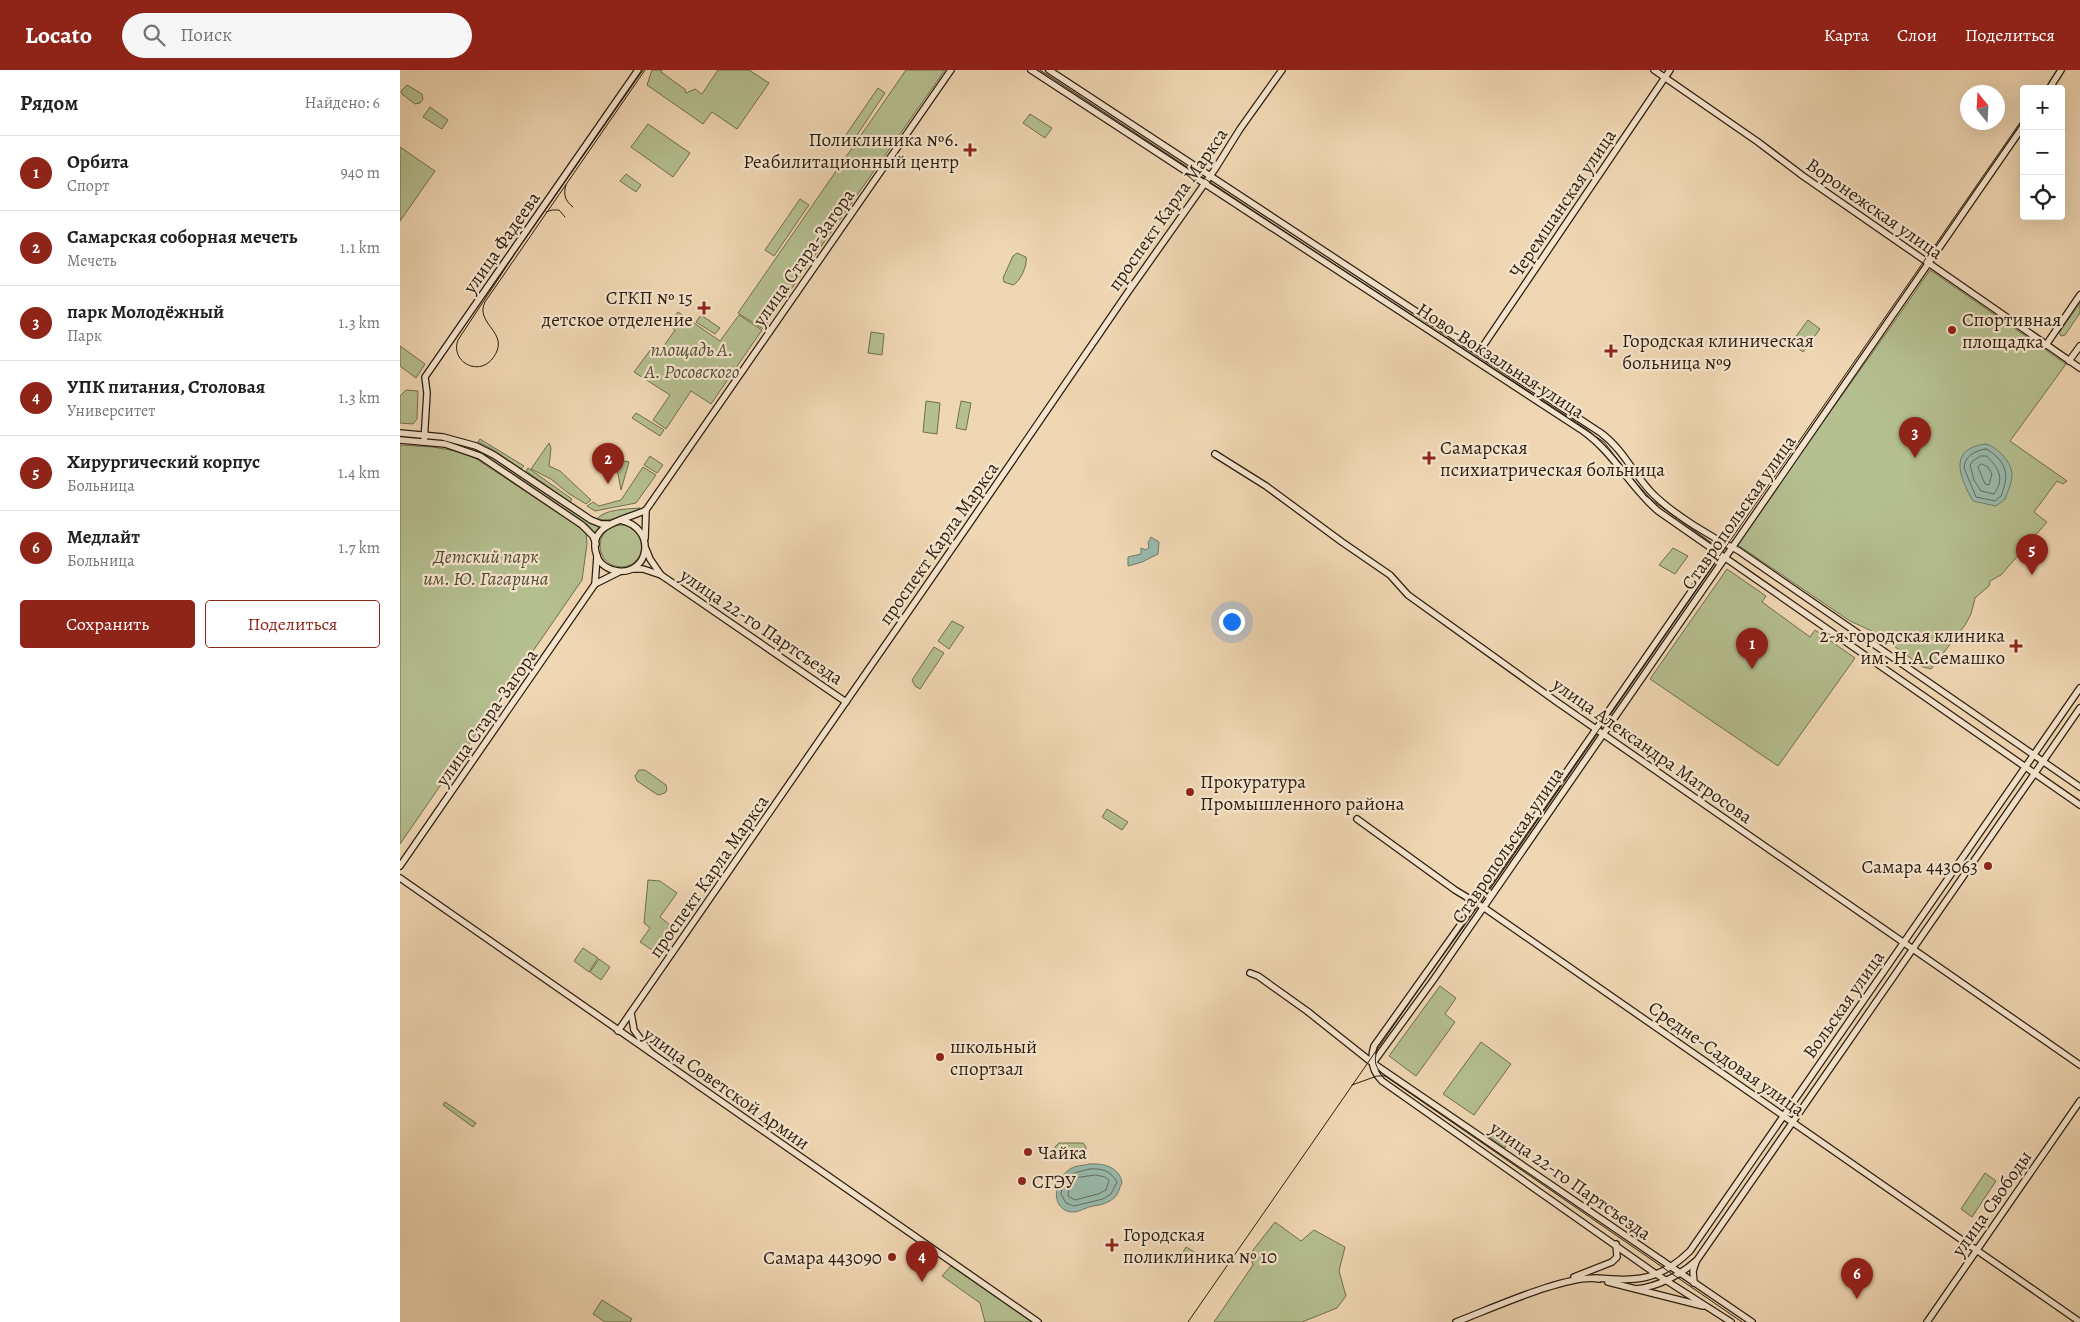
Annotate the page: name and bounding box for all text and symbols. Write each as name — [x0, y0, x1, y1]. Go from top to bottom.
search box — [122, 13, 472, 58]
text: Locato — [25, 19, 92, 51]
icon: search — [140, 21, 168, 49]
text: Поиск — [180, 22, 232, 48]
text: Карта — [1824, 23, 1869, 47]
text: Слои — [1897, 23, 1937, 47]
text: Поделиться — [1965, 23, 2055, 47]
north arrow — [1960, 85, 2005, 130]
map controls — [2020, 85, 2065, 220]
button: + — [2020, 85, 2065, 130]
text: Рядом — [20, 89, 78, 117]
text: Найдено: 6 — [305, 92, 380, 114]
street label: проспект Карла Маркса — [1102, 123, 1234, 296]
street label: Черемшанская улица — [1503, 124, 1622, 283]
place label: Поликлиника №6. Реабилитационный центр — [743, 127, 959, 175]
button: − — [2020, 130, 2065, 175]
marker: Поликлиника №6. Реабилитационный центр — [963, 143, 977, 157]
text: Орбита — [67, 149, 129, 175]
street label: Воронежская улица — [1801, 152, 1948, 266]
text: 1 — [33, 162, 39, 184]
text: 940 m — [340, 162, 380, 184]
text: Спорт — [67, 175, 109, 197]
button: locate — [2020, 175, 2065, 220]
street label: улица Стара-Загора — [746, 183, 861, 332]
street label: улица Фадеева — [457, 186, 547, 300]
text: Самарская соборная мечеть — [67, 224, 297, 250]
text: 2 — [32, 237, 40, 259]
text: 1.1 km — [340, 237, 380, 259]
text: Мечеть — [67, 250, 117, 272]
place label: СГКП № 15 детское отделение — [541, 285, 693, 333]
street label: Ново-Вокзальная улица — [1411, 297, 1590, 425]
text: парк Молодёжный — [67, 299, 224, 325]
marker: СГКП № 15 детское отделение — [697, 301, 711, 315]
place label: Спортивная площадка — [1962, 307, 2062, 355]
text: 3 — [33, 312, 39, 334]
text: 1.3 km — [339, 312, 380, 334]
marker: Спортивная площадка — [1946, 324, 1958, 336]
text: Парк — [67, 325, 102, 347]
place label: Городская клиническая больница №9 — [1622, 328, 1814, 376]
park label: площадь А. А. Росовского — [644, 337, 740, 385]
marker: Городская клиническая больница №9 — [1604, 344, 1618, 358]
text: УПК питания, Столовая — [67, 374, 265, 400]
text: 4 — [32, 387, 40, 409]
text: 1.3 km — [339, 387, 380, 409]
text: Университет — [67, 400, 155, 422]
pin: 3 — [1899, 417, 1931, 458]
street label: Ставропольская улица — [1675, 430, 1802, 595]
place label: Самарская психиатрическая больница — [1440, 435, 1665, 483]
pin: 2 — [592, 443, 624, 484]
text: Хирургический корпус — [67, 449, 260, 475]
marker: Самарская психиатрическая больница — [1422, 451, 1436, 465]
street label: проспект Карла Маркса — [873, 457, 1005, 630]
text: 5 — [33, 462, 39, 484]
text: 1.4 km — [338, 462, 380, 484]
text: Больница — [67, 475, 135, 497]
text: Медлайт — [67, 524, 140, 550]
pin: 5 — [2016, 534, 2048, 575]
text: 6 — [32, 537, 40, 559]
text: 1.7 km — [338, 537, 380, 559]
park label: Детский парк им. Ю. Гагарина — [423, 544, 549, 592]
text: Больница — [67, 550, 135, 572]
street label: улица 22-го Партсъезда — [674, 562, 848, 691]
button: Сохранить — [20, 600, 195, 648]
button: Поделиться — [205, 600, 380, 648]
your location — [1219, 609, 1245, 635]
place label: 2-я городская клиника им. Н.А.Семашко — [1819, 623, 2005, 671]
pin: 1 — [1736, 628, 1768, 669]
marker: 2-я городская клиника им. Н.А.Семашко — [2009, 639, 2023, 653]
street label: улица Стара-Загора — [429, 643, 544, 792]
street label: улица Александра Матросова — [1546, 671, 1758, 830]
street label: Ставропольская улица — [1446, 762, 1570, 929]
place label: Прокуратура Промышленного района — [1200, 769, 1405, 817]
marker: Прокуратура Промышленного района — [1184, 786, 1196, 798]
street label: проспект Карла Маркса — [643, 790, 775, 963]
place label: Самара 443063 — [1861, 854, 1978, 880]
marker: Самара 443063 — [1982, 860, 1994, 872]
street label: Вольская улица — [1797, 945, 1891, 1064]
street label: Средне-Садовая улица — [1643, 995, 1810, 1123]
street label: улица Советской Армии — [637, 1021, 815, 1156]
place label: школьный спортзал — [950, 1034, 1037, 1082]
marker: школьный спортзал — [934, 1051, 946, 1063]
street label: улица 22-го Партсъезда — [1484, 1115, 1657, 1247]
place label: Чайка — [1038, 1140, 1087, 1166]
street label: улица Свободы — [1945, 1145, 2038, 1263]
marker: Чайка — [1022, 1146, 1034, 1158]
place label: СГЭУ — [1032, 1169, 1076, 1195]
marker: СГЭУ — [1016, 1175, 1028, 1187]
place label: Городская поликлиника № 10 — [1123, 1222, 1277, 1270]
marker: Городская поликлиника № 10 — [1105, 1238, 1119, 1252]
pin: 4 — [906, 1241, 938, 1282]
place label: Самара 443090 — [763, 1245, 882, 1271]
marker: Самара 443090 — [886, 1251, 898, 1263]
pin: 6 — [1841, 1258, 1873, 1299]

